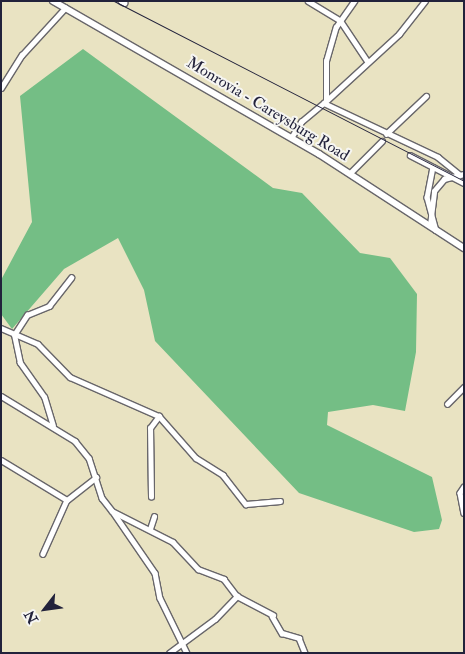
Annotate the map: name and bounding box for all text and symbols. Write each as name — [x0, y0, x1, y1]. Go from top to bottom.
street label: Monrovia - Careysburg Road — [183, 53, 353, 165]
north arrow — [20, 584, 70, 634]
text: N — [21, 607, 42, 626]

